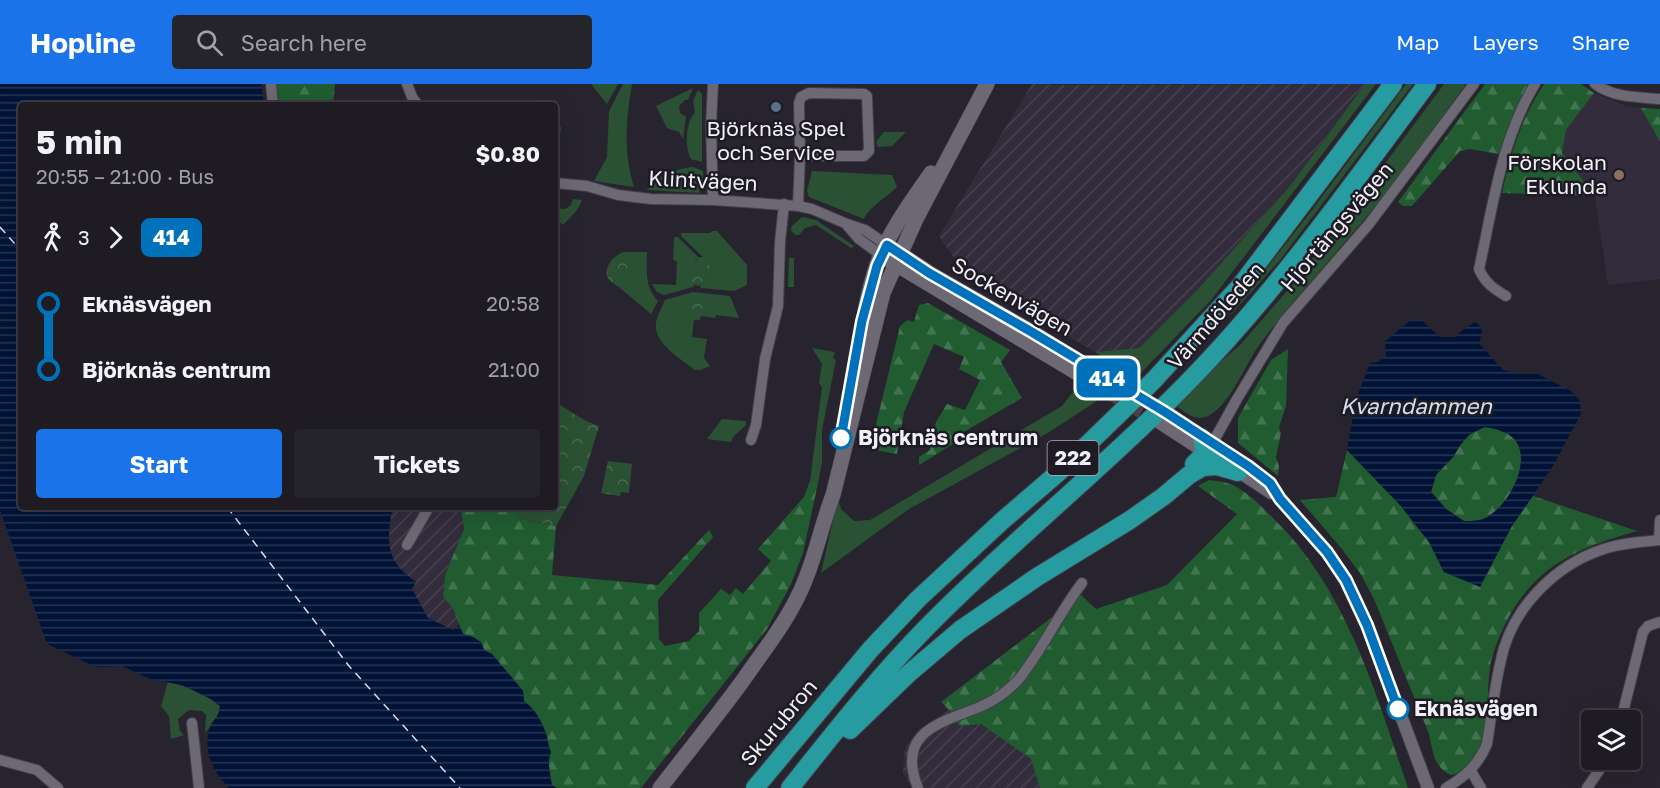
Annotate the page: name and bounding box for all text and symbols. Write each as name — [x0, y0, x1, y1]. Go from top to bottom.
search box — [172, 15, 592, 69]
text: Hopline — [30, 26, 136, 59]
icon: search — [193, 26, 226, 59]
text: Search here — [241, 29, 367, 56]
text: Map — [1396, 29, 1439, 55]
text: Layers — [1472, 29, 1539, 55]
text: Share — [1572, 29, 1630, 55]
marker: Björknäs Spel och Service — [769, 100, 783, 114]
place label: Björknäs Spel och Service — [707, 115, 845, 165]
text: 5 min — [36, 122, 122, 161]
text: $0.80 — [476, 140, 540, 167]
place label: Förskolan Eklunda — [1507, 149, 1607, 199]
street label: Hjortängsvägen — [1274, 156, 1398, 296]
text: 20:55 – 21:00 · Bus — [36, 164, 214, 188]
street label: Klintvägen — [648, 164, 758, 196]
marker: Förskolan Eklunda — [1612, 168, 1626, 182]
icon: walk — [36, 221, 69, 254]
icon: forward — [99, 221, 132, 254]
text: 414 — [153, 224, 190, 250]
text: 3 — [78, 225, 90, 249]
street label: Sockenvägen — [948, 251, 1077, 341]
street label: Värmdöleden — [1162, 256, 1269, 374]
text: Eknäsvägen — [82, 290, 212, 317]
text: 20:58 — [486, 291, 540, 315]
text: Björknäs centrum — [82, 356, 271, 383]
text: 21:00 — [488, 357, 540, 381]
line badge: 414 — [1072, 358, 1142, 398]
text: 414 — [1088, 365, 1126, 391]
water label: Kvarndammen — [1340, 392, 1493, 419]
place label: Björknäs centrum — [858, 424, 1038, 450]
marker: Björknäs centrum — [830, 427, 852, 449]
button: Start — [36, 429, 282, 498]
button: Tickets — [294, 429, 540, 498]
road number: 222 — [1048, 441, 1098, 475]
street label: Skurubron — [734, 674, 822, 771]
place label: Eknäsvägen — [1414, 695, 1538, 721]
marker: Eknäsvägen — [1387, 698, 1409, 720]
map controls — [1581, 710, 1641, 770]
button: layers — [1581, 710, 1641, 770]

